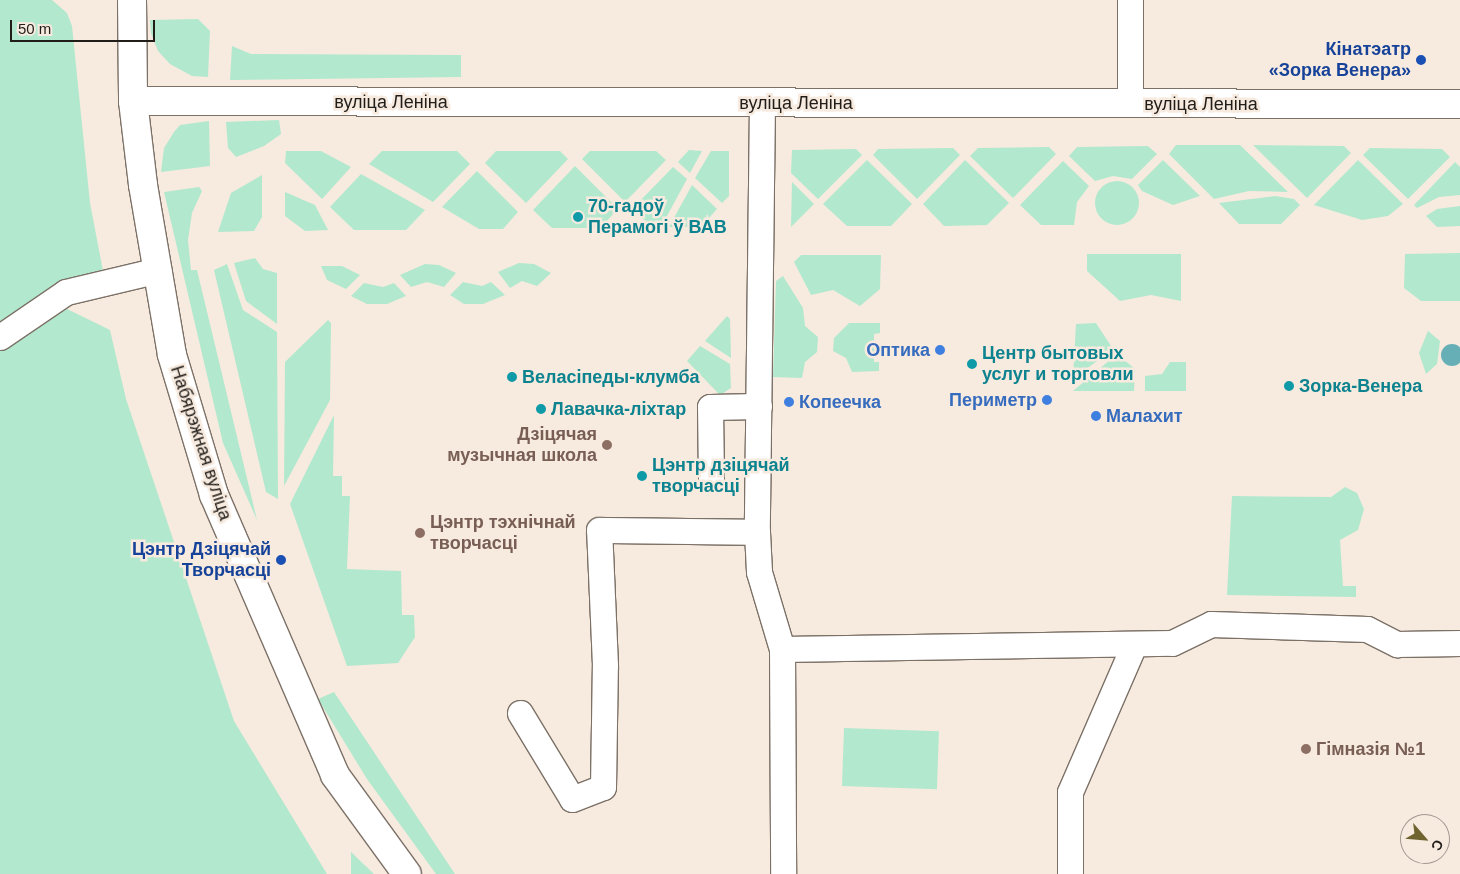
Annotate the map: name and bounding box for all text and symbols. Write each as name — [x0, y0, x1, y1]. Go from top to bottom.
scale bar — [12, 10, 158, 42]
text: 50 m — [18, 20, 51, 37]
place label: Кінатэатр «Зорка Венера» — [1269, 39, 1411, 82]
marker: Кінатэатр «Зорка Венера» — [1415, 54, 1427, 66]
street label: вуліца Леніна — [334, 91, 448, 113]
street label: вуліца Леніна — [739, 92, 853, 114]
street label: вуліца Леніна — [1144, 93, 1258, 115]
place label: 70-гадоў Перамогі ў ВАВ — [588, 196, 727, 238]
marker: 70-гадоў Перамогі ў ВАВ — [572, 211, 584, 223]
place label: Оптика — [866, 339, 930, 361]
place label: Центр бытовых услуг и торговли — [982, 343, 1133, 386]
marker: Оптика — [934, 344, 946, 356]
marker: Центр бытовых услуг и торговли — [966, 358, 978, 370]
street label: Набярэжная вуліца — [166, 363, 236, 523]
place label: Веласіпеды-клумба — [522, 366, 700, 388]
marker: Веласіпеды-клумба — [506, 371, 518, 383]
place label: Зорка-Венера — [1299, 375, 1422, 397]
marker: Зорка-Венера — [1283, 380, 1295, 392]
place label: Периметр — [949, 389, 1037, 411]
place label: Копеечка — [799, 391, 881, 413]
marker: Периметр — [1041, 394, 1053, 406]
marker: Копеечка — [783, 396, 795, 408]
place label: Лавачка-ліхтар — [551, 398, 686, 420]
marker: Лавачка-ліхтар — [535, 403, 547, 415]
place label: Малахит — [1106, 405, 1183, 427]
marker: Малахит — [1090, 410, 1102, 422]
place label: Дзіцячая музычная школа — [447, 424, 597, 466]
marker: Дзіцячая музычная школа — [601, 439, 613, 451]
place label: Цэнтр дзіцячай творчасці — [652, 455, 789, 498]
marker: Цэнтр дзіцячай творчасці — [636, 470, 648, 482]
place label: Цэнтр тэхнічнай творчасці — [430, 512, 576, 554]
marker: Цэнтр тэхнічнай творчасці — [414, 527, 426, 539]
place label: Цэнтр Дзіцячай Творчасці — [132, 539, 271, 582]
marker: Цэнтр Дзіцячай Творчасці — [275, 554, 287, 566]
place label: Гімназія №1 — [1316, 738, 1425, 760]
marker: Гімназія №1 — [1300, 743, 1312, 755]
north arrow — [1400, 814, 1450, 864]
text: С — [1428, 837, 1447, 853]

